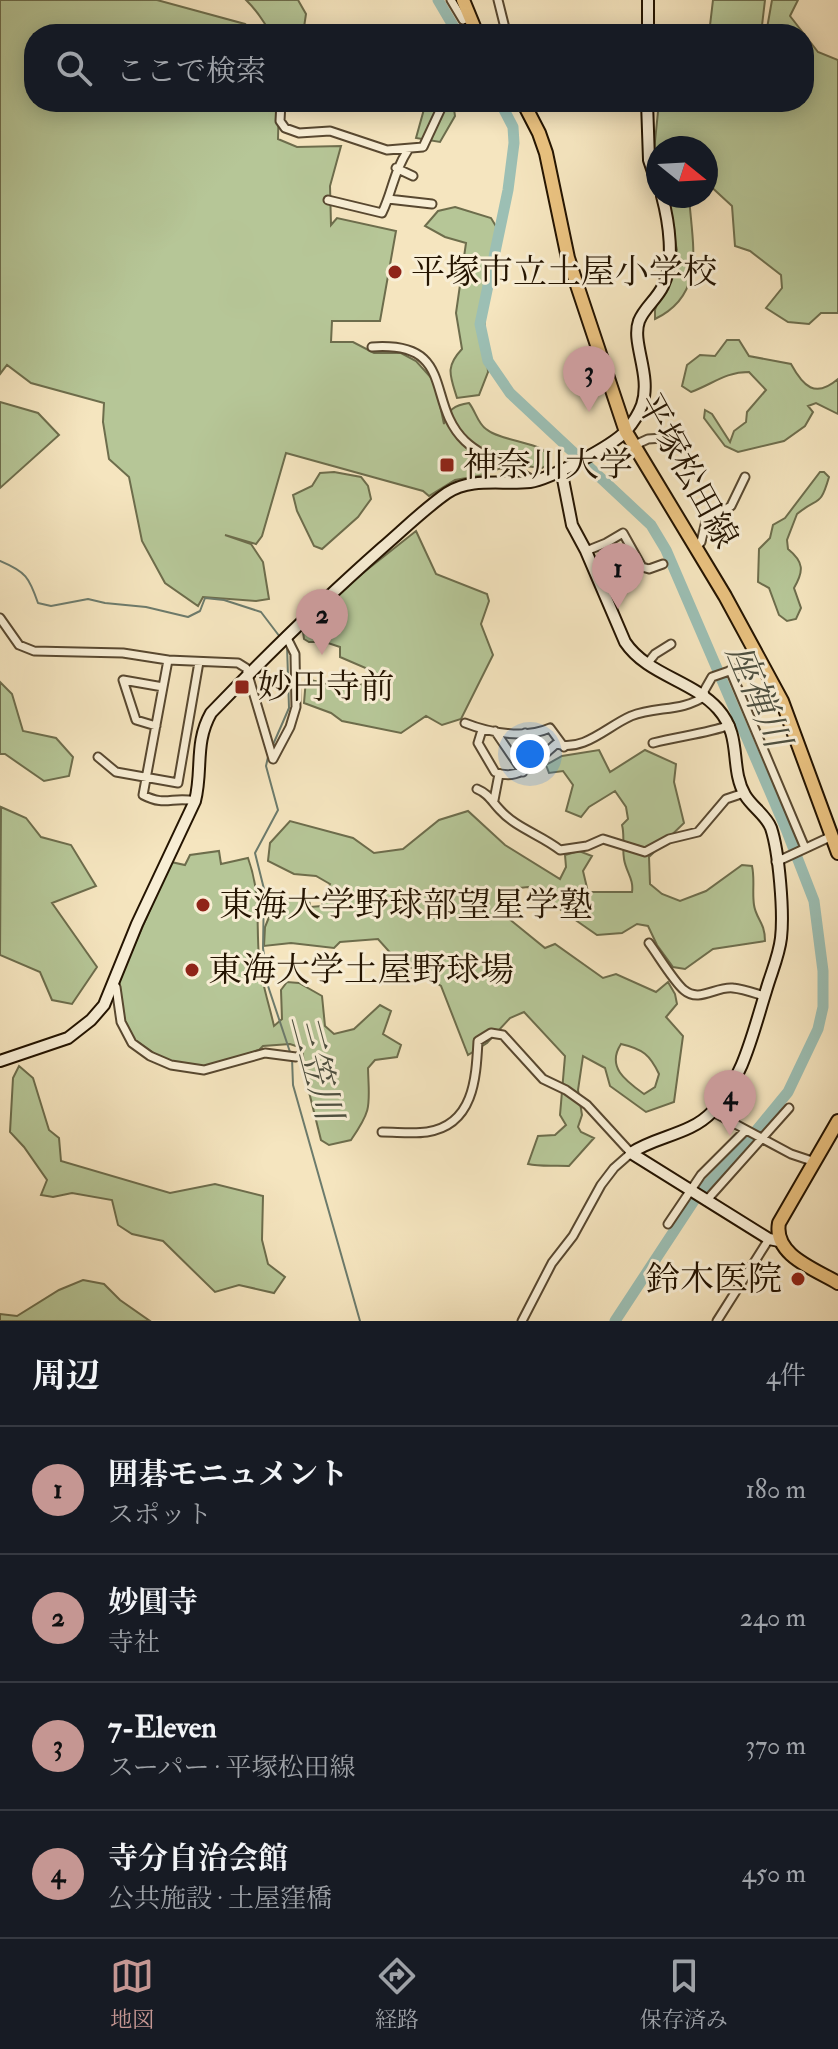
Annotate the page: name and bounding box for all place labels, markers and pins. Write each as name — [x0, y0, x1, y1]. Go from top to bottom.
place label: 平塚市立土屋小学校 — [411, 251, 717, 294]
marker: 平塚市立土屋小学校 — [386, 263, 404, 281]
pin: 3 — [563, 346, 615, 412]
place label: 神奈川大学 — [463, 444, 633, 487]
marker: 神奈川大学 — [438, 456, 456, 474]
pin: 1 — [592, 543, 644, 609]
pin: 2 — [296, 589, 348, 655]
place label: 妙円寺前 — [258, 666, 394, 709]
marker: 妙円寺前 — [233, 678, 251, 696]
place label: 東海大学野球部望星学塾 — [219, 884, 593, 927]
marker: 東海大学野球部望星学塾 — [194, 896, 212, 914]
place label: 東海大学土屋野球場 — [208, 949, 514, 992]
marker: 東海大学土屋野球場 — [183, 961, 201, 979]
pin: 4 — [704, 1070, 756, 1136]
place label: 鈴木医院 — [646, 1258, 782, 1301]
marker: 鈴木医院 — [789, 1270, 807, 1288]

